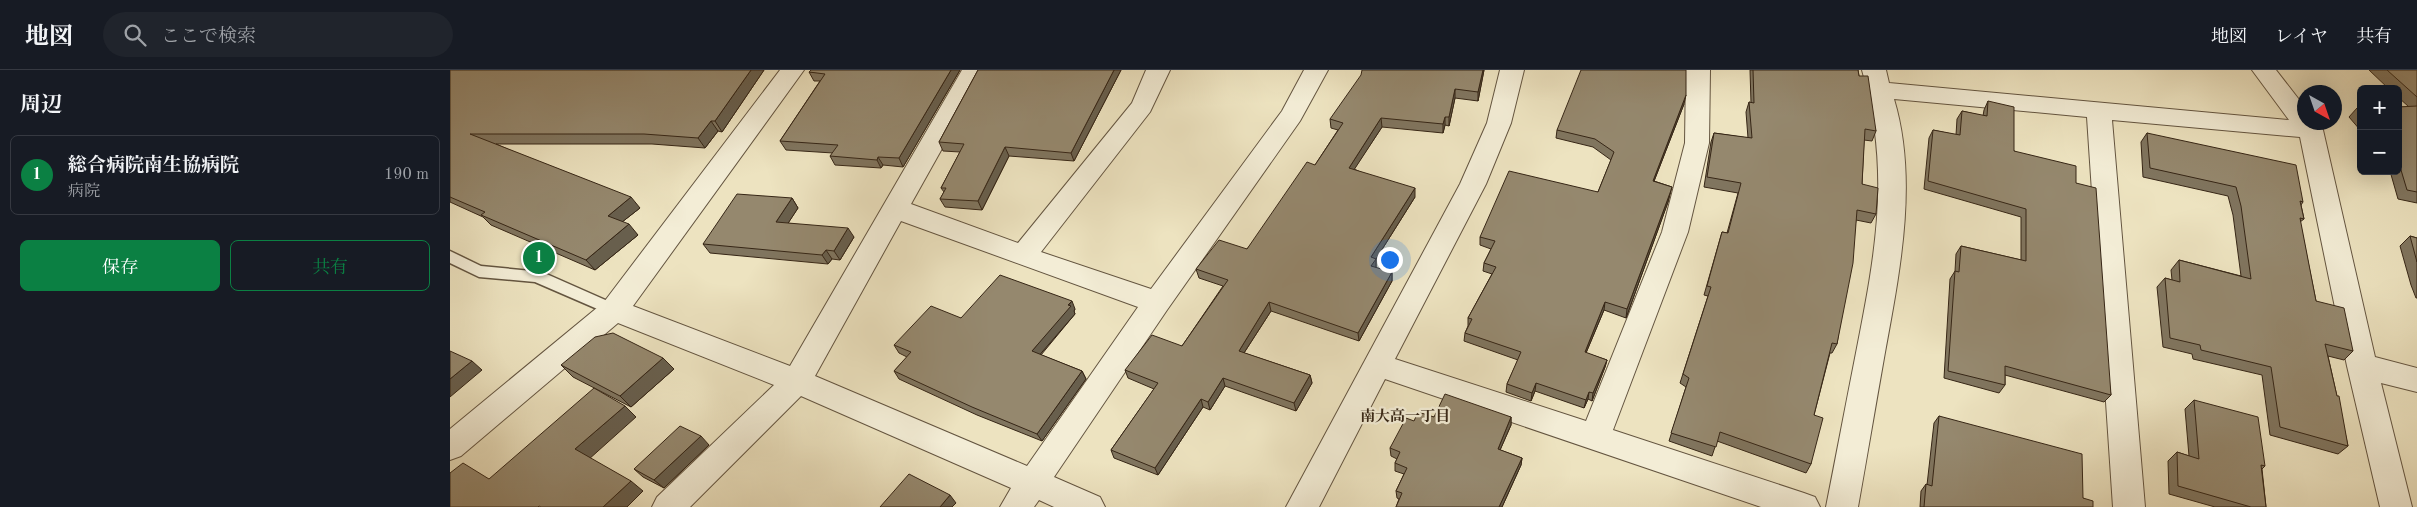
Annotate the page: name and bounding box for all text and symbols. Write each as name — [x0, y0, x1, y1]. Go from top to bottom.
search box — [103, 12, 453, 57]
icon: search — [121, 21, 149, 49]
text: 地図 — [25, 26, 73, 50]
text: ここで検索 — [161, 28, 256, 47]
text: 地図 — [2211, 28, 2247, 46]
text: レイヤ — [2275, 28, 2328, 46]
text: 共有 — [2356, 28, 2392, 46]
north arrow — [2297, 85, 2342, 130]
map controls — [2357, 85, 2402, 175]
button: + — [2357, 85, 2402, 130]
text: 周辺 — [20, 95, 62, 116]
button: − — [2357, 130, 2402, 175]
text: 総合病院南生協病院 — [68, 157, 239, 176]
text: 1 — [32, 167, 42, 183]
text: 190 m — [384, 167, 429, 183]
text: 病院 — [68, 184, 100, 200]
pin: 1 — [523, 239, 555, 277]
button: 保存 — [20, 240, 220, 291]
button: 共有 — [230, 240, 430, 291]
your location — [1377, 247, 1403, 273]
district label: 南大高一丁目 — [1360, 408, 1450, 425]

